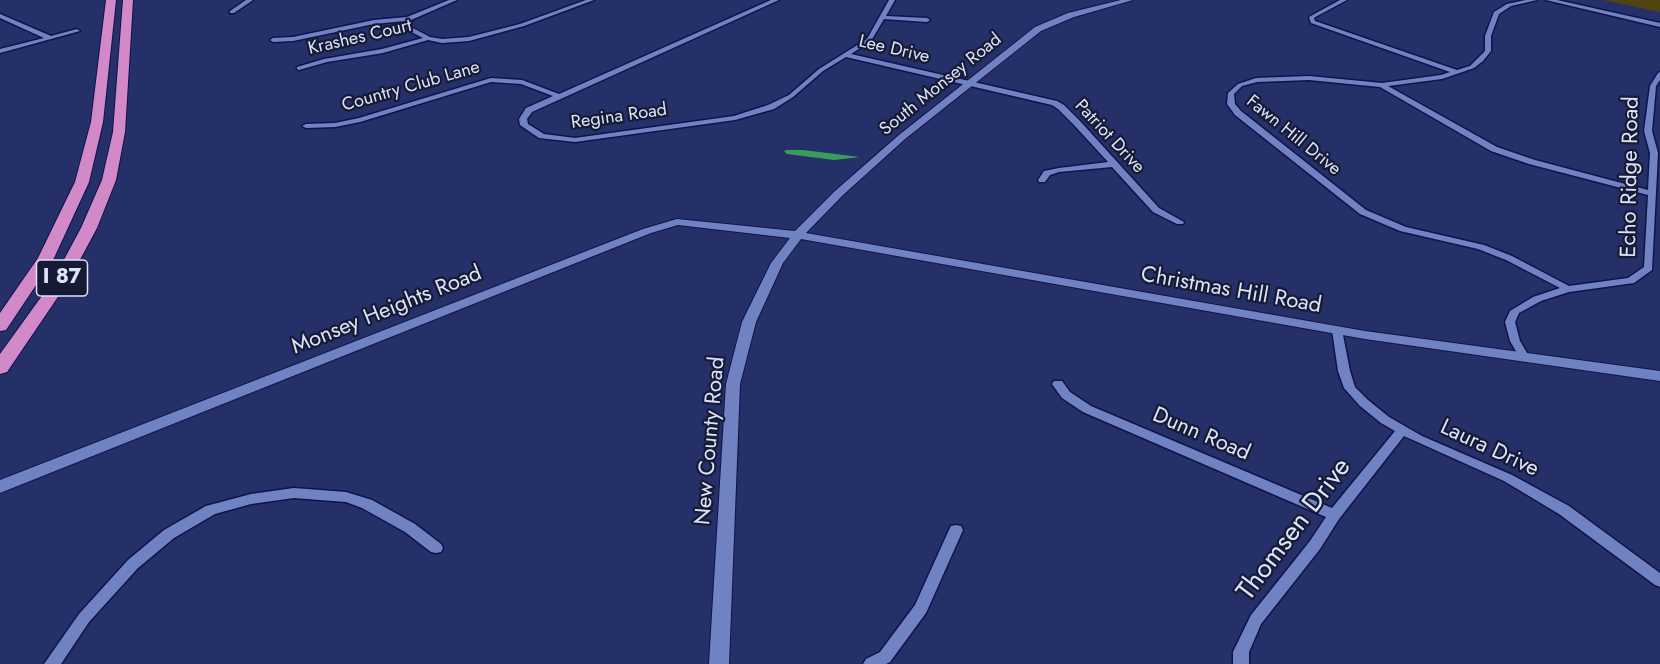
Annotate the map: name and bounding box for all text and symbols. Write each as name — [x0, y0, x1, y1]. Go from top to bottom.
street label: Krashes Court — [306, 16, 414, 60]
street label: South Monsey Road — [876, 29, 1006, 141]
street label: Lee Drive — [856, 31, 932, 69]
street label: Country Club Lane — [340, 57, 482, 117]
street label: Fawn Hill Drive — [1241, 91, 1345, 181]
street label: Patriot Drive — [1069, 96, 1149, 178]
street label: Echo Ridge Road — [1616, 96, 1646, 258]
street label: Regina Road — [570, 100, 668, 134]
road number: I 87 — [36, 260, 88, 296]
street label: Monsey Heights Road — [288, 261, 486, 361]
street label: Christmas Hill Road — [1139, 262, 1323, 320]
street label: New County Road — [690, 356, 732, 526]
street label: Dunn Road — [1148, 403, 1254, 467]
street label: Laura Drive — [1436, 415, 1542, 483]
street label: Thomsen Drive — [1231, 453, 1359, 607]

